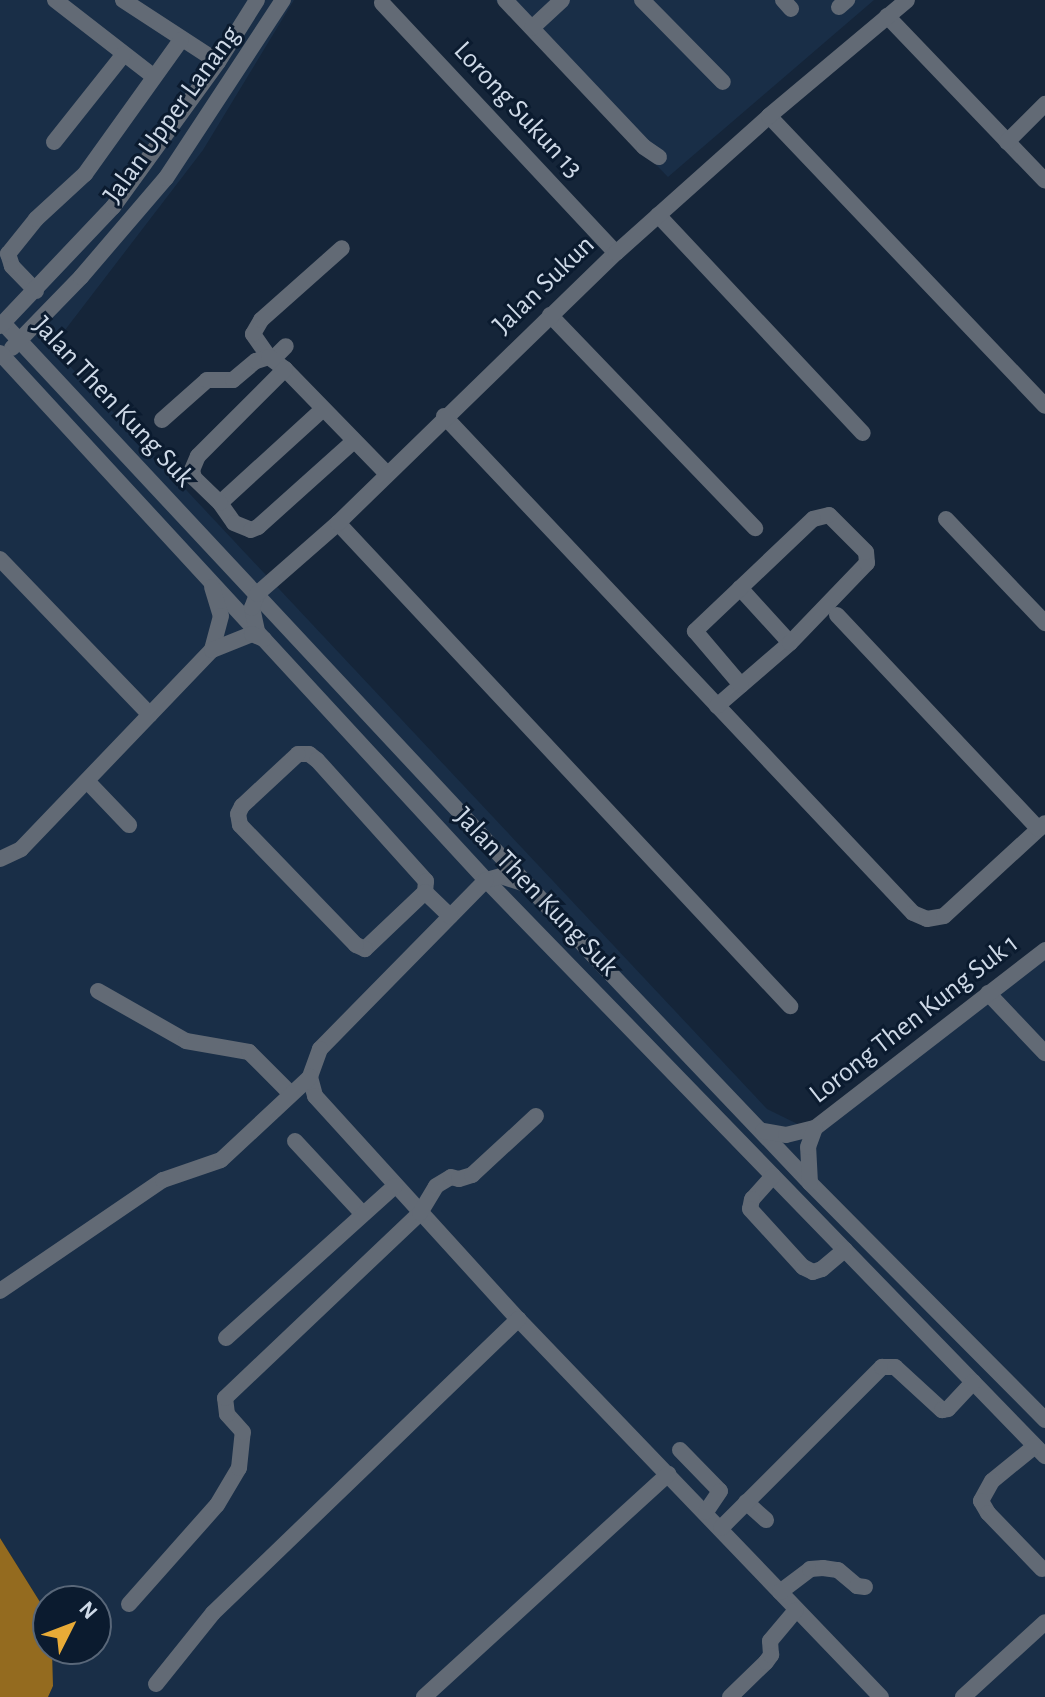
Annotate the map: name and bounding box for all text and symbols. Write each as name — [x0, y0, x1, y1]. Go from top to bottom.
street label: Jalan Upper Lanang — [96, 20, 248, 210]
street label: Lorong Sukun 13 — [446, 35, 590, 185]
street label: Jalan Sukun — [486, 228, 602, 342]
street label: Jalan Then Kung Suk — [25, 310, 201, 494]
street label: Jalan Then Kung Suk — [447, 801, 625, 983]
street label: Lorong Then Kung Suk 1 — [803, 927, 1025, 1111]
north arrow — [32, 1585, 112, 1665]
text: N — [75, 1597, 102, 1623]

